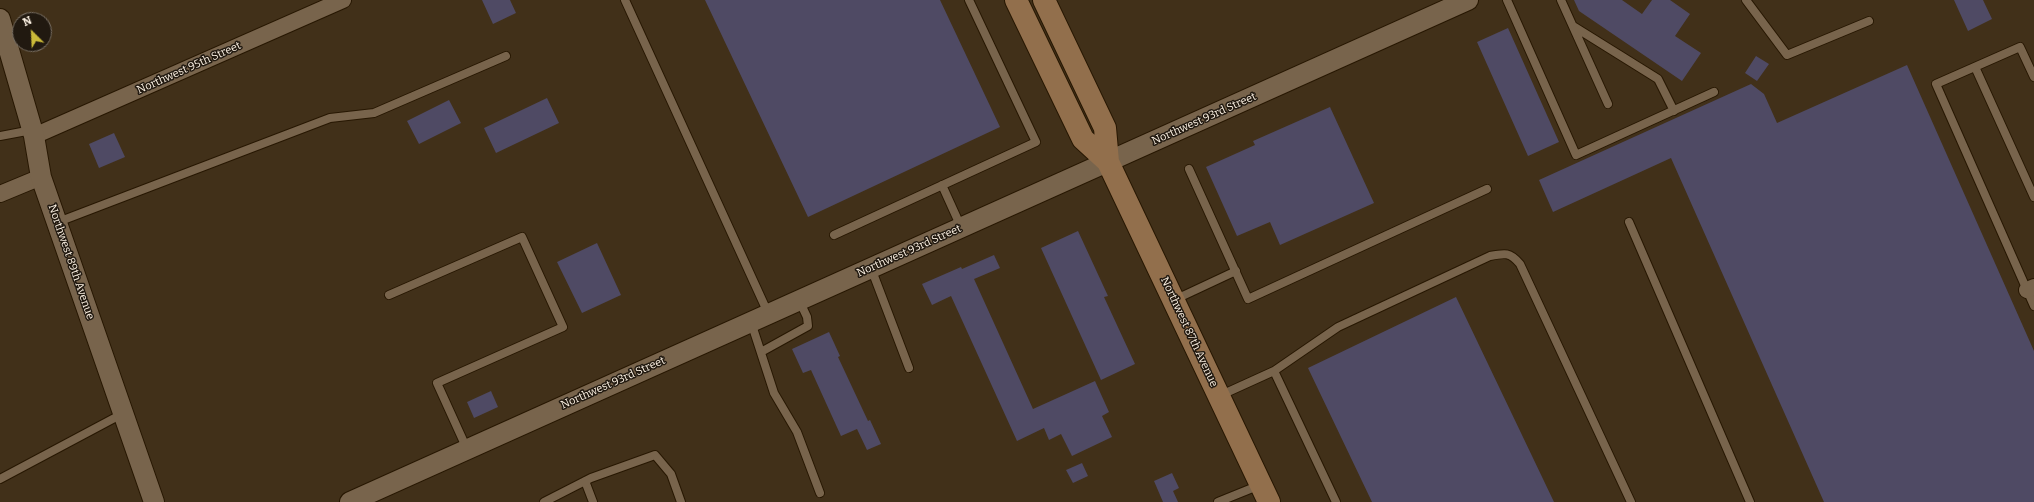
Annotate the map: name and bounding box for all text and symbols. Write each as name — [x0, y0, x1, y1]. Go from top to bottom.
north arrow — [12, 12, 52, 52]
text: N — [21, 14, 34, 29]
street label: Northwest 95th Street — [135, 39, 243, 97]
street label: Northwest 93rd Street — [1150, 90, 1258, 148]
street label: Northwest 89th Avenue — [45, 203, 97, 321]
street label: Northwest 93rd Street — [855, 222, 963, 280]
street label: Northwest 87th Avenue — [1158, 275, 1220, 389]
street label: Northwest 93rd Street — [559, 354, 667, 412]

